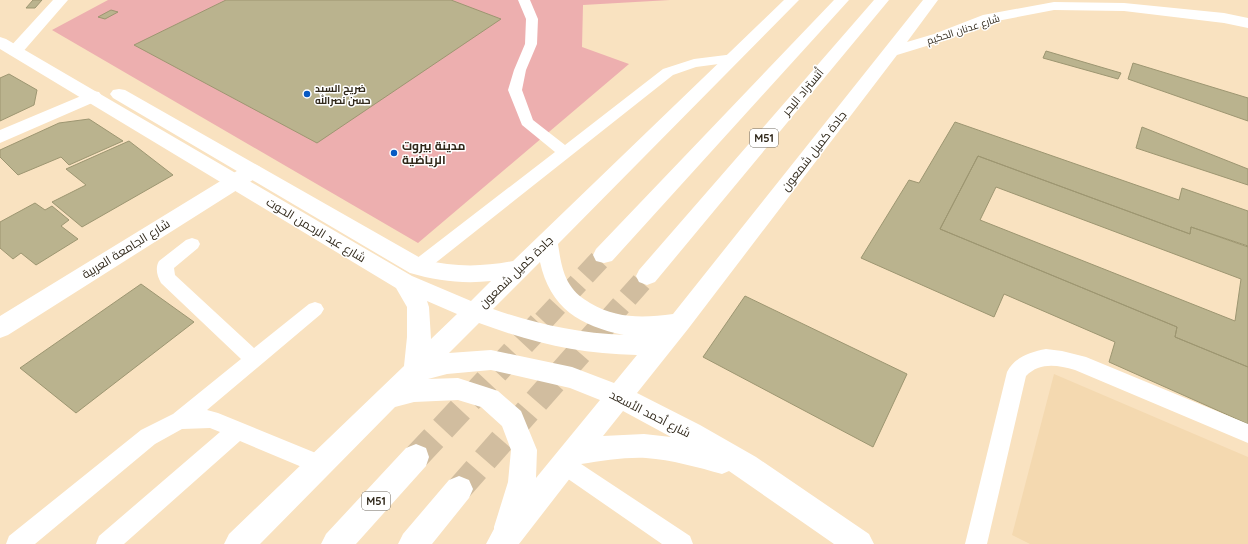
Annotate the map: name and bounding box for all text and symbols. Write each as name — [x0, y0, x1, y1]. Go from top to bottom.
street label: شارع عدنان الحكيم — [925, 12, 1002, 48]
street label: أتستراد البحر — [778, 65, 827, 119]
place label: ضريح السيد حسن نصرالله — [315, 82, 371, 107]
marker: ضريح السيد حسن نصرالله — [302, 89, 312, 99]
street label: جادة كميل شمعون — [778, 108, 850, 194]
road number: M51 — [750, 129, 778, 147]
place label: مدينة بيروت الرياضية — [402, 138, 465, 168]
marker: مدينة بيروت الرياضية — [389, 148, 399, 158]
street label: شارع عبد الرحمن الحوت — [263, 194, 369, 266]
street label: شارع الجامعة العربية — [79, 215, 173, 282]
street label: جادة كميل شمعون — [475, 232, 556, 311]
street label: شارع أحمد الأسعد — [607, 387, 693, 441]
road number: M51 — [362, 492, 390, 510]

